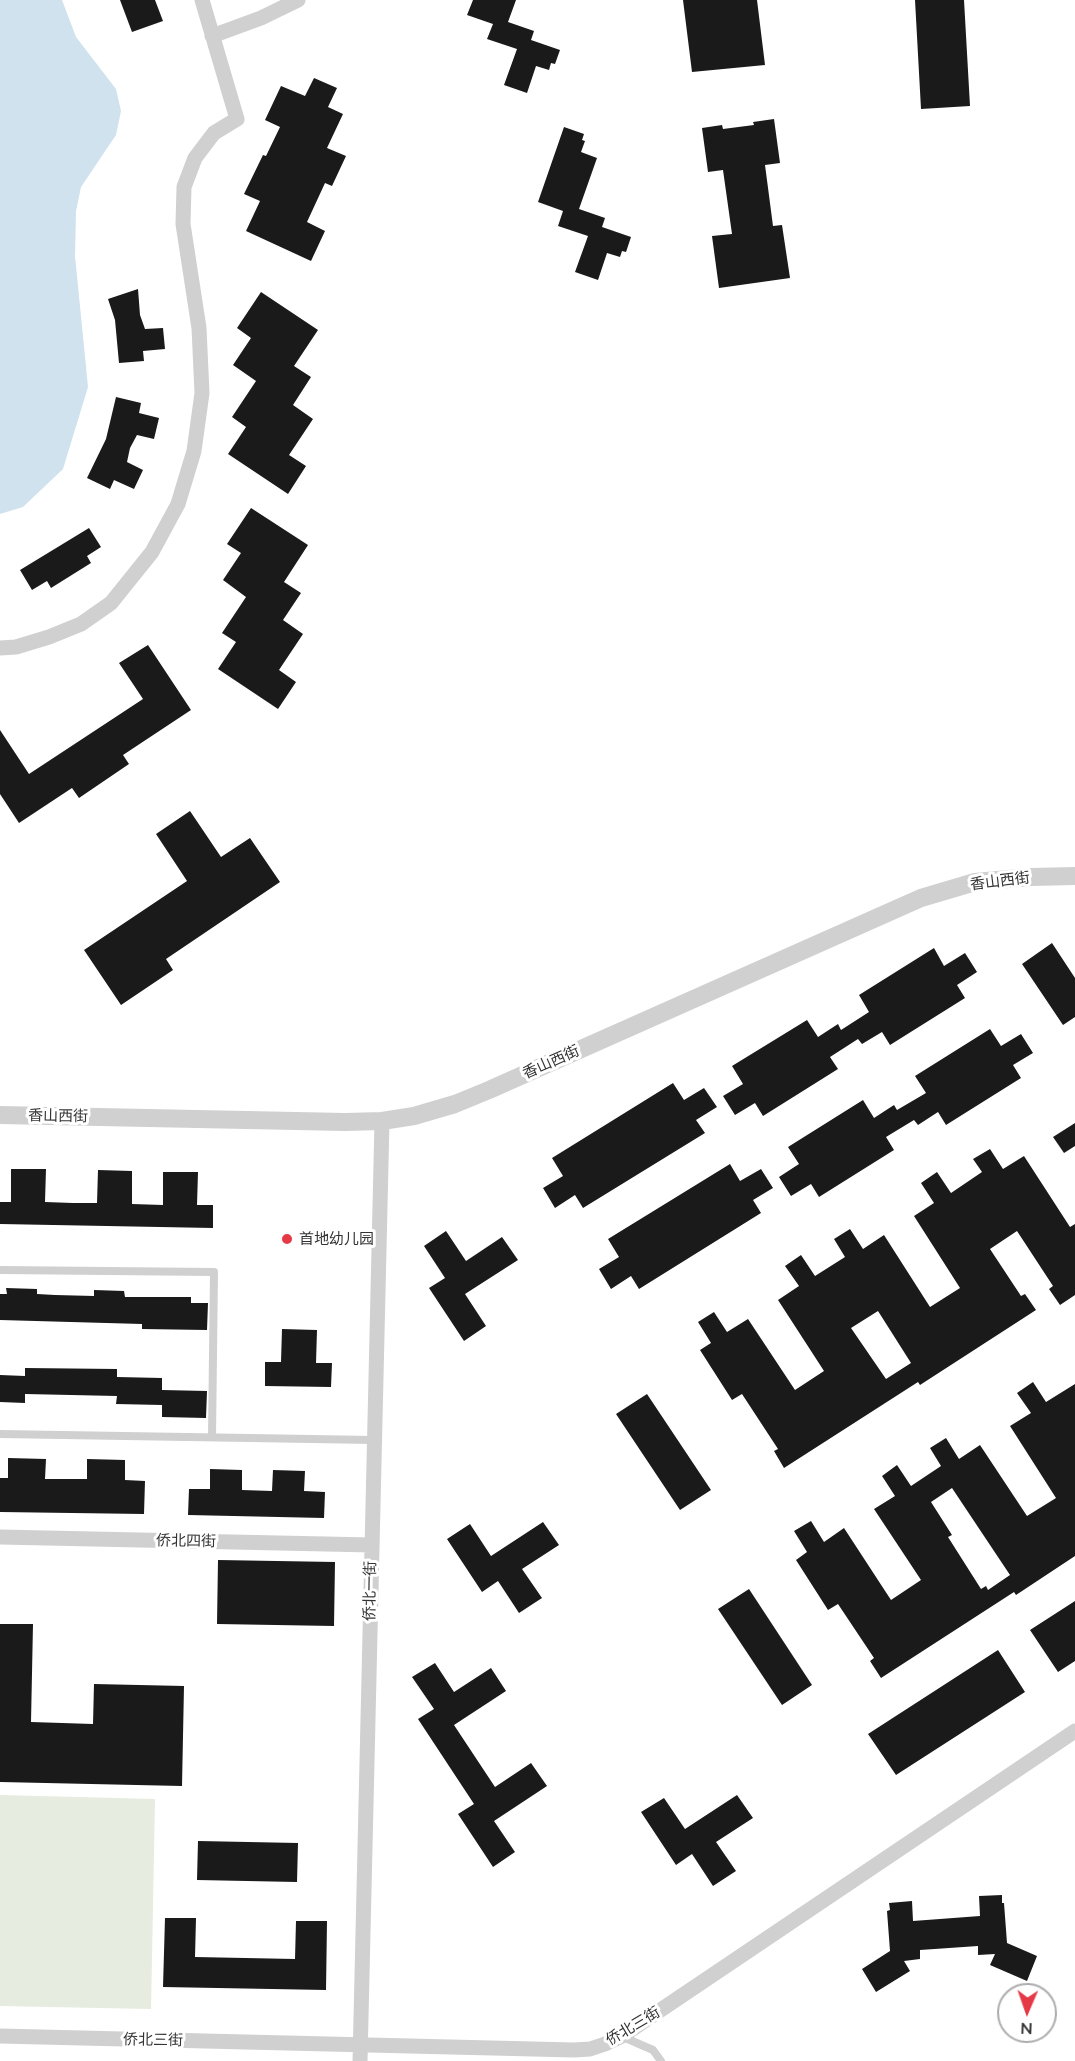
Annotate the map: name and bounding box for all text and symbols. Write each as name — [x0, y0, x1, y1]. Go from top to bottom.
street label: 香山西街 — [969, 868, 1031, 894]
street label: 香山西街 — [520, 1042, 582, 1082]
street label: 香山西街 — [28, 1106, 88, 1126]
place label: 首地幼儿园 — [299, 1230, 374, 1248]
marker: 首地幼儿园 — [280, 1232, 294, 1246]
street label: 侨北四街 — [156, 1531, 216, 1551]
street label: 侨北一街 — [360, 1561, 380, 1621]
north arrow — [997, 1983, 1057, 2043]
street label: 侨北三街 — [603, 2003, 663, 2049]
text: N — [1020, 2020, 1033, 2039]
street label: 侨北三街 — [123, 2030, 183, 2050]

